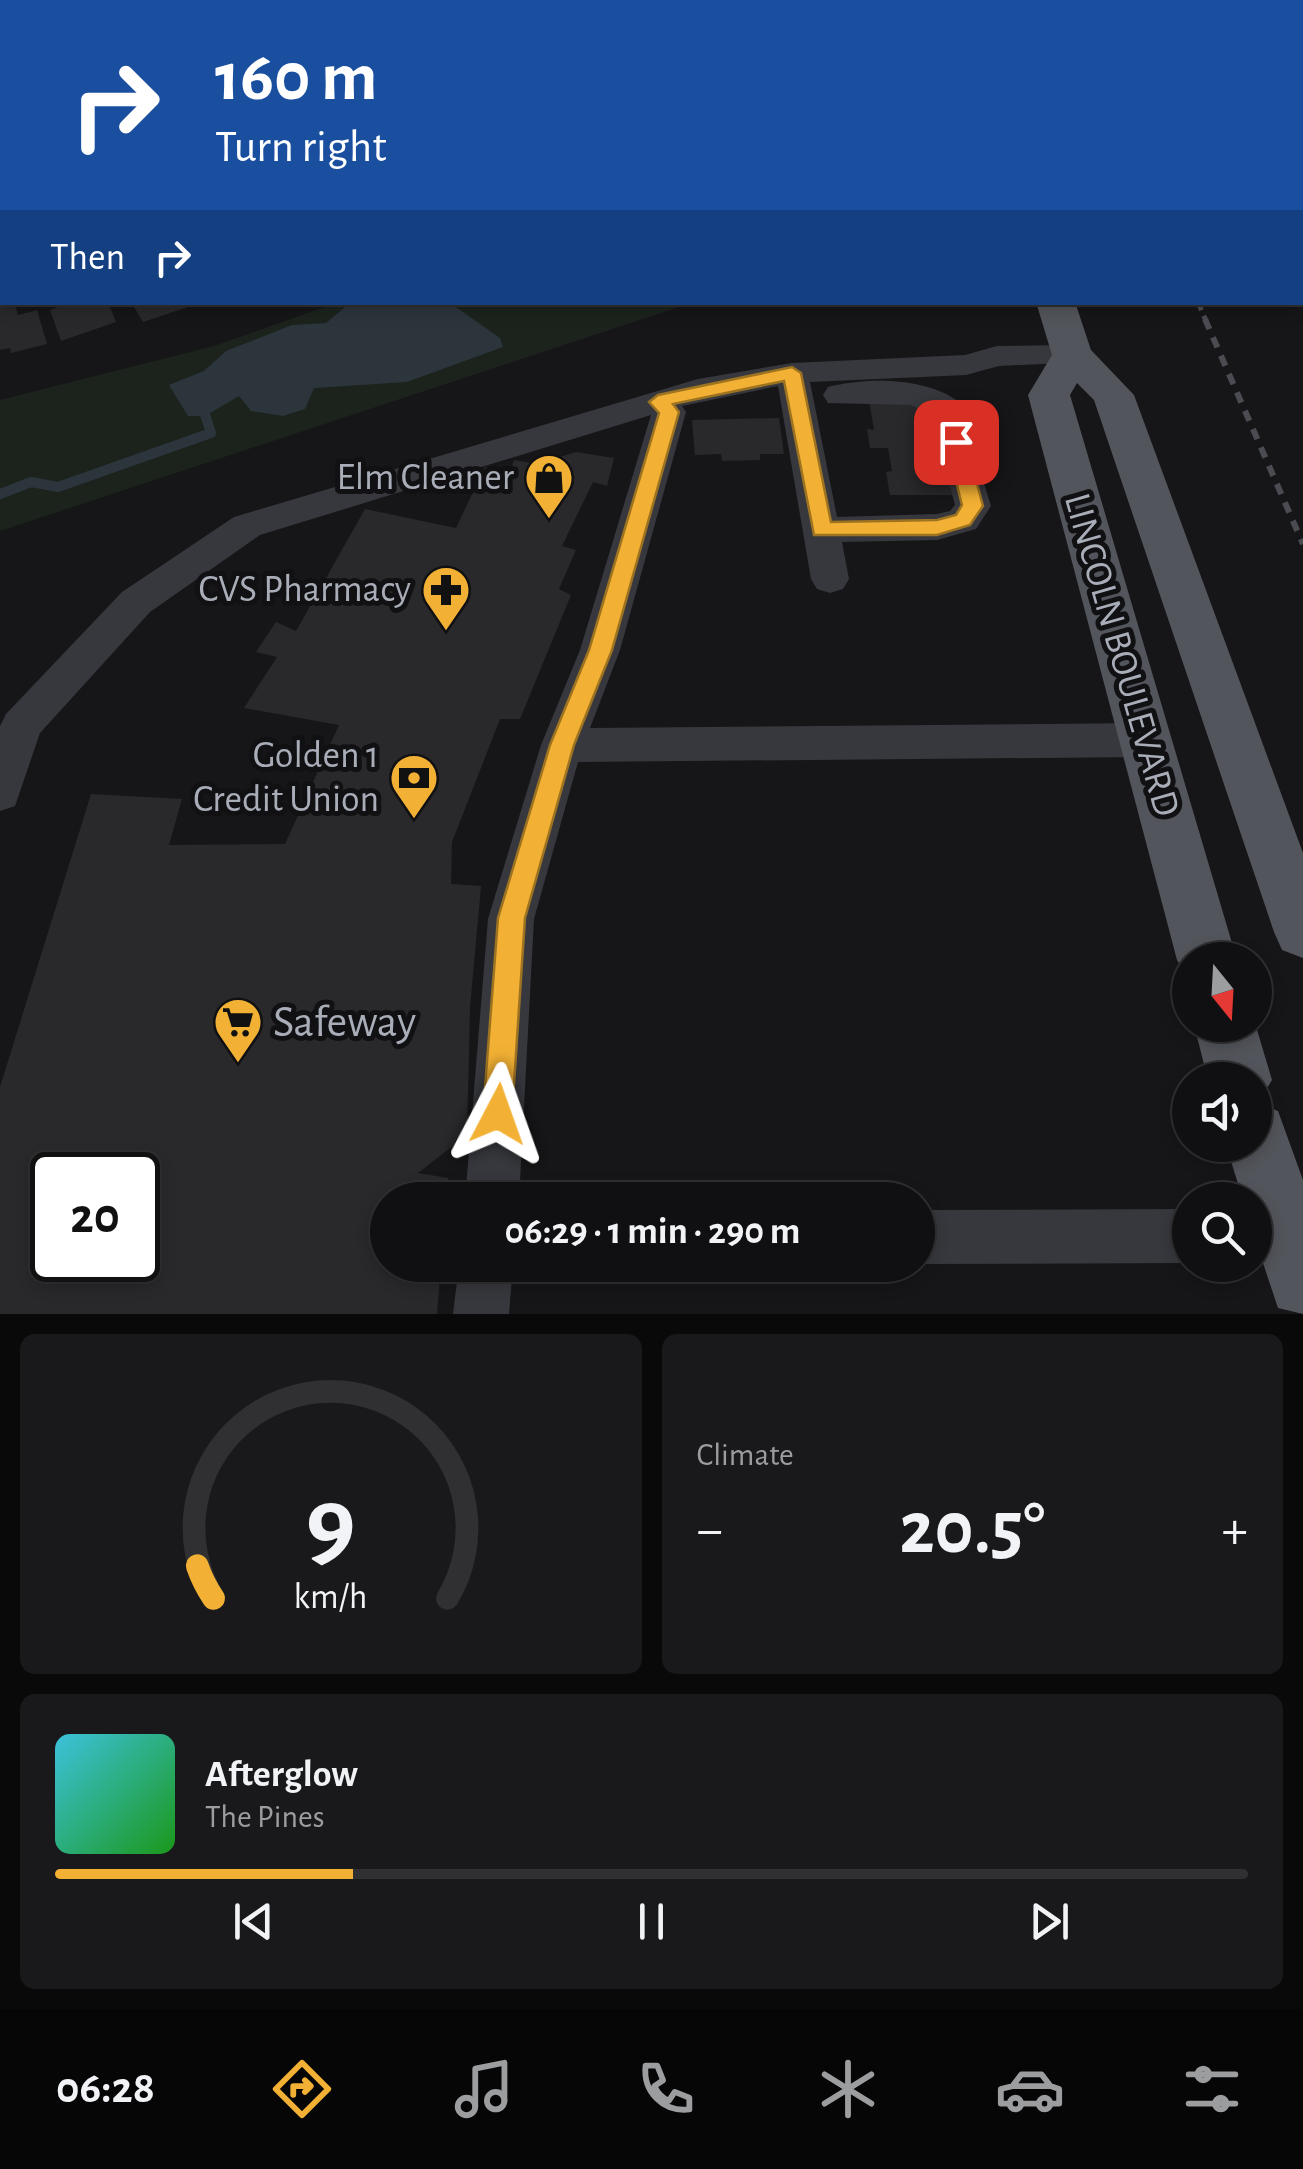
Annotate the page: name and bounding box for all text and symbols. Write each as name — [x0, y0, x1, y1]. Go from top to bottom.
icon: right — [50, 40, 180, 170]
text: 160 m — [215, 43, 378, 113]
text: Turn right — [215, 125, 387, 170]
icon: right — [145, 230, 200, 285]
text: Then — [50, 239, 125, 277]
pin — [914, 400, 999, 485]
icon: arrive — [929, 415, 984, 470]
shop icon: Elm Cleaner — [523, 452, 575, 520]
place label: Elm Cleaner — [336, 459, 515, 497]
street label: LINCOLN BOULEVARD — [1057, 489, 1185, 821]
pharmacy icon: CVS Pharmacy — [420, 564, 472, 632]
place label: CVS Pharmacy — [198, 571, 411, 609]
place label: Golden 1 Credit Union — [193, 737, 379, 819]
bank icon: Golden 1 Credit Union — [388, 752, 440, 820]
north arrow — [1172, 942, 1272, 1042]
map controls — [1172, 942, 1272, 1282]
supermarket icon: Safeway — [212, 996, 264, 1064]
place label: Safeway — [273, 1000, 416, 1045]
position arrow — [446, 1062, 550, 1166]
button: sound — [1172, 1062, 1272, 1162]
speed limit sign: 20 — [30, 1152, 160, 1282]
button: search — [1172, 1182, 1272, 1282]
text: 06:29 · 1 min · 290 m — [504, 1213, 801, 1251]
text: Climate — [697, 1439, 794, 1471]
text: 9 — [306, 1473, 356, 1577]
text: 20.5° — [899, 1492, 1045, 1567]
text: − — [697, 1503, 723, 1558]
text: + — [1222, 1503, 1248, 1558]
text: km/h — [294, 1579, 368, 1615]
text: Afterglow — [205, 1756, 358, 1794]
text: The Pines — [205, 1801, 325, 1833]
icon: previous — [226, 1894, 281, 1949]
icon: pause — [624, 1894, 679, 1949]
icon: next — [1022, 1894, 1077, 1949]
icon: directions — [267, 2054, 337, 2124]
icon: music — [449, 2054, 519, 2124]
icon: phone — [631, 2054, 701, 2124]
icon: climate — [813, 2054, 883, 2124]
icon: car — [995, 2054, 1065, 2124]
icon: filters — [1177, 2054, 1247, 2124]
text: 06:28 — [56, 2066, 155, 2111]

